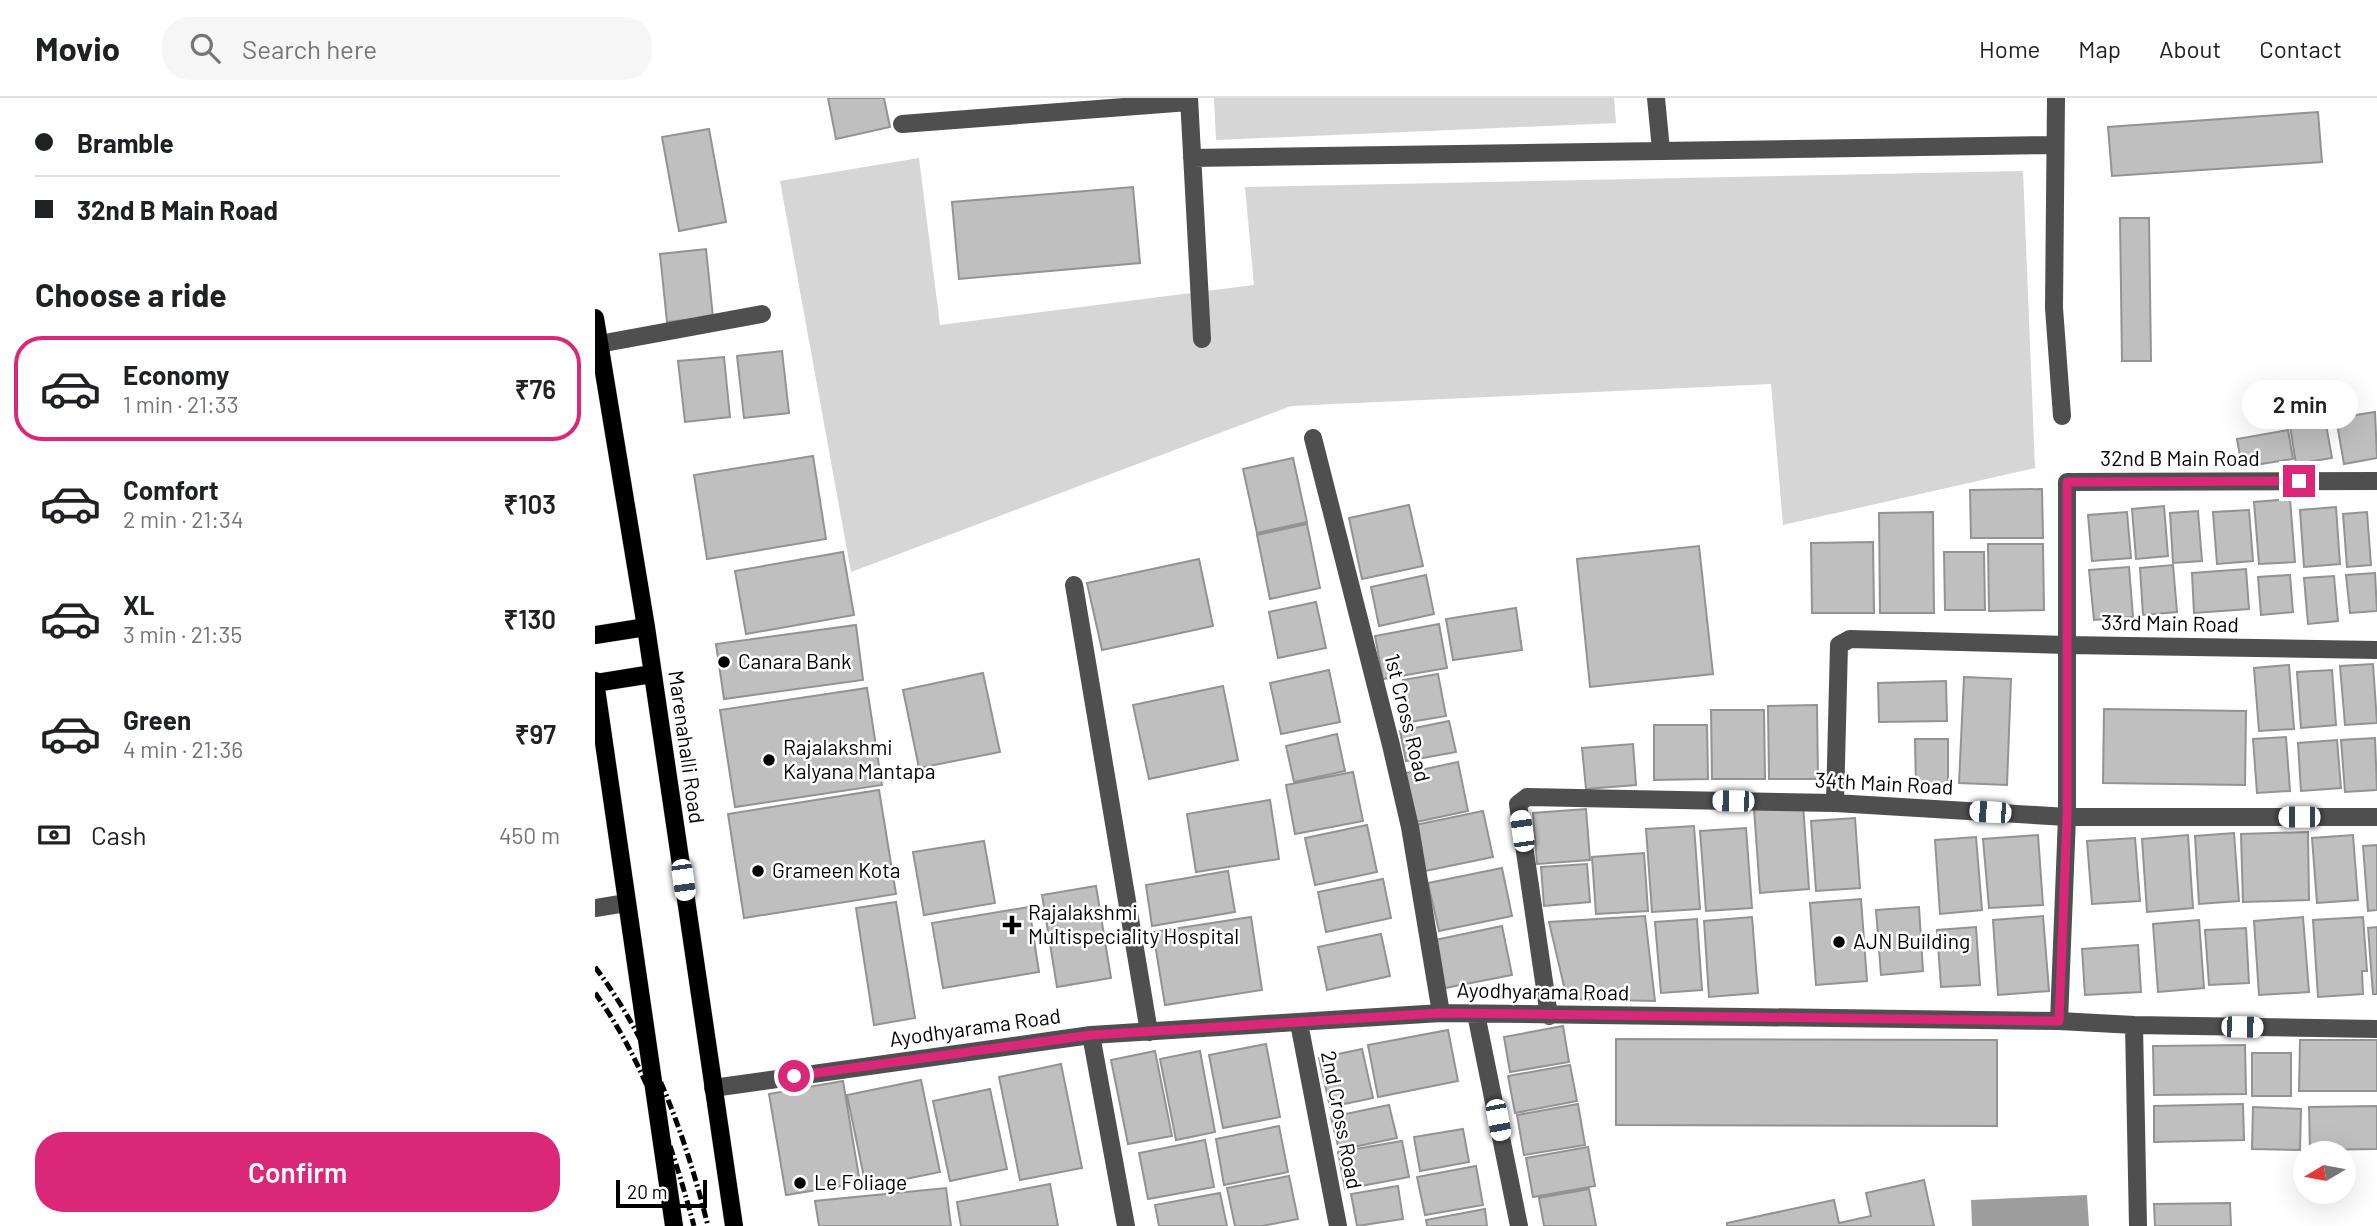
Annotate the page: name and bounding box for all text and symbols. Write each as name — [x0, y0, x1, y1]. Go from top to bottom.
search box — [162, 17, 652, 80]
text: Movio — [35, 28, 120, 68]
icon: search — [186, 29, 224, 67]
text: Search here — [242, 33, 377, 64]
text: Home — [1979, 34, 2040, 63]
text: Map — [2078, 34, 2121, 63]
text: About — [2159, 34, 2221, 63]
text: Contact — [2259, 34, 2342, 63]
text: Bramble — [77, 127, 174, 158]
text: 32nd B Main Road — [77, 194, 278, 225]
text: Choose a ride — [35, 275, 227, 313]
icon: car — [39, 357, 102, 420]
text: Economy — [123, 359, 229, 390]
text: ₹76 — [515, 373, 556, 404]
callout: 2 min — [2241, 380, 2357, 428]
text: 1 min · 21:33 — [123, 390, 239, 418]
text: 2 min — [2273, 390, 2327, 418]
street label: 32nd B Main Road — [2100, 445, 2260, 470]
route end — [2283, 465, 2315, 497]
icon: car — [39, 472, 102, 535]
text: Comfort — [123, 474, 219, 505]
text: ₹103 — [503, 488, 556, 519]
text: 2 min · 21:34 — [123, 505, 244, 533]
icon: car — [39, 587, 102, 650]
text: XL — [123, 589, 154, 620]
text: ₹130 — [503, 603, 556, 634]
street label: 33rd Main Road — [2101, 609, 2239, 636]
text: 3 min · 21:35 — [123, 620, 242, 648]
place label: Canara Bank — [738, 648, 852, 673]
street label: 1st Cross Road — [1380, 651, 1436, 784]
marker: Canara Bank — [716, 654, 732, 670]
street label: Marenahalli Road — [664, 669, 711, 825]
icon: car — [39, 702, 102, 765]
text: Green — [123, 704, 191, 735]
text: ₹97 — [515, 718, 556, 749]
place label: Rajalakshmi Kalyana Mantapa — [783, 734, 936, 783]
text: 4 min · 21:36 — [123, 735, 243, 763]
marker: Rajalakshmi Kalyana Mantapa — [761, 752, 777, 768]
street label: 34th Main Road — [1814, 766, 1954, 799]
car — [1712, 790, 1755, 812]
car — [1969, 800, 2012, 824]
car — [2279, 807, 2321, 828]
car — [1509, 809, 1536, 853]
icon: cash — [35, 816, 73, 854]
text: Cash — [91, 819, 146, 850]
text: 450 m — [499, 821, 560, 849]
place label: Grameen Kota — [772, 857, 901, 882]
car — [670, 858, 697, 902]
marker: Grameen Kota — [750, 863, 766, 879]
place label: Rajalakshmi Multispeciality Hospital — [1028, 899, 1239, 948]
marker: Rajalakshmi Multispeciality Hospital — [1002, 915, 1022, 935]
place label: AJN Building — [1853, 928, 1970, 953]
marker: AJN Building — [1831, 934, 1847, 950]
street label: Ayodhyarama Road — [1456, 976, 1630, 1005]
street label: Ayodhyarama Road — [888, 1002, 1062, 1051]
car — [2221, 1016, 2264, 1038]
street label: 2nd Cross Road — [1317, 1048, 1368, 1191]
route start — [778, 1060, 810, 1092]
car — [1484, 1097, 1513, 1143]
button: Confirm — [35, 1132, 560, 1212]
north arrow — [2293, 1141, 2355, 1204]
map controls — [2293, 1141, 2356, 1204]
place label: Le Foliage — [814, 1169, 907, 1194]
marker: Le Foliage — [792, 1175, 808, 1191]
scale bar — [616, 1177, 707, 1209]
text: 20 m — [627, 1180, 667, 1203]

